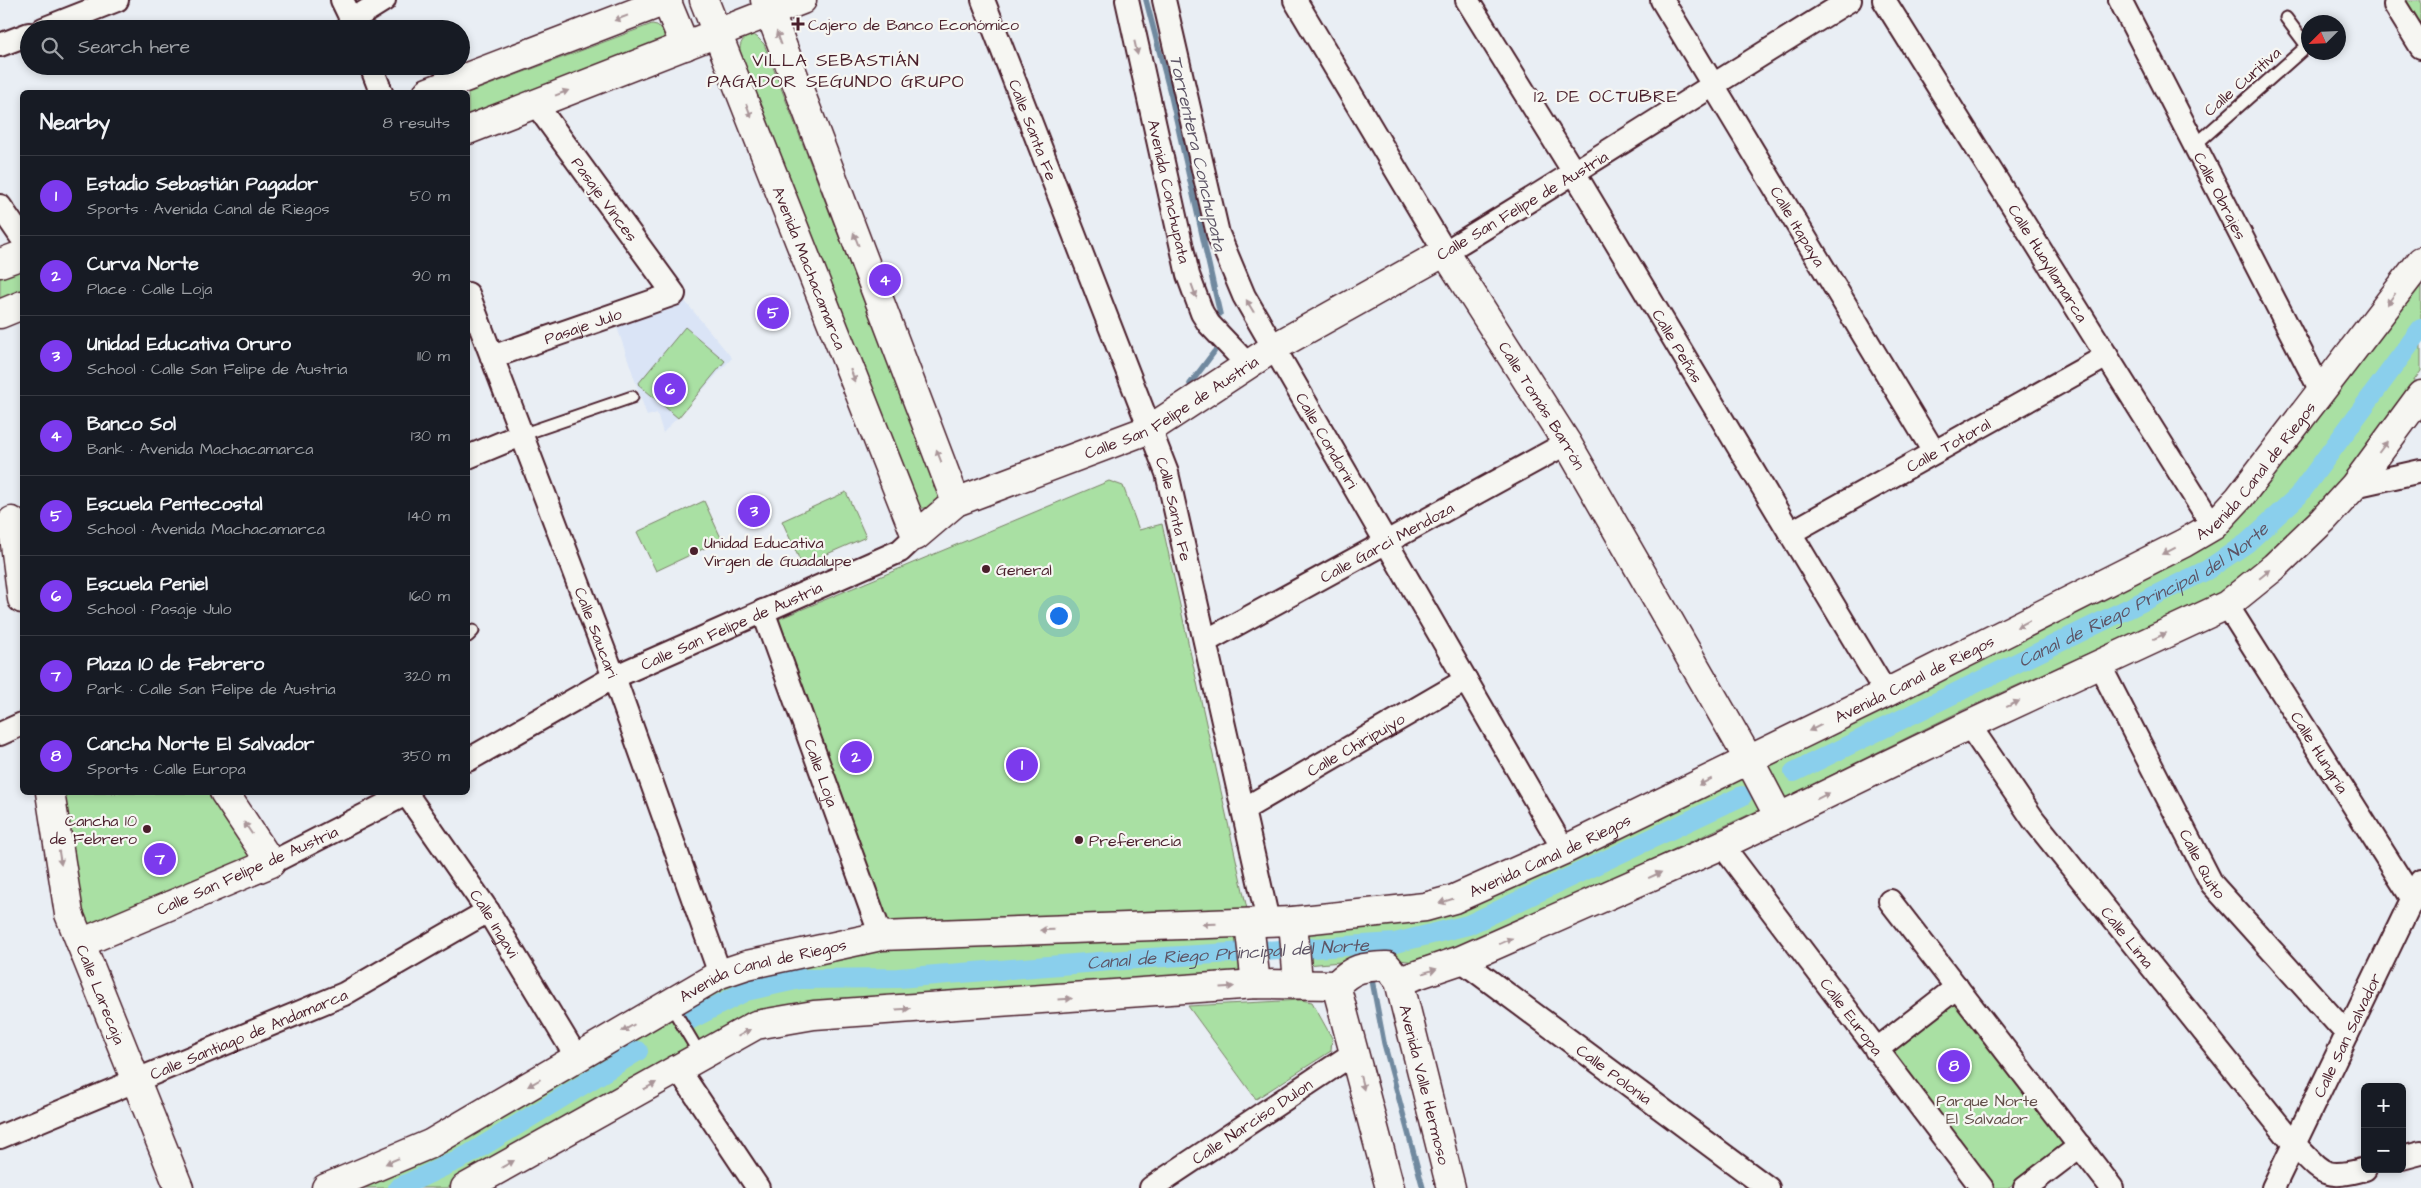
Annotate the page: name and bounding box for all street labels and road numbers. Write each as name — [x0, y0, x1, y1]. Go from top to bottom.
street label: Calle Curitiva — [2199, 42, 2286, 121]
street label: Calle Santa Fe — [1003, 76, 1062, 184]
street label: Avenida Conchupata — [1142, 118, 1195, 265]
street label: Calle San Felipe de Austria — [1433, 146, 1612, 266]
street label: Calle Obrajes — [2188, 149, 2251, 244]
street label: Pasaje Vinces — [566, 153, 642, 246]
street label: Calle Itapaya — [1764, 182, 1830, 271]
street label: Avenida Machacamarca — [767, 183, 851, 353]
street label: Calle Huayllamarca — [2002, 200, 2093, 326]
street label: Pasaje Julo — [541, 303, 625, 350]
street label: Calle Peñas — [1646, 305, 1708, 387]
street label: Calle Tomás Barrón — [1493, 337, 1590, 474]
street label: Calle San Felipe de Austria — [1081, 351, 1263, 465]
street label: Calle Condoriri — [1290, 389, 1363, 493]
street label: Avenida Canal de Riegos — [2192, 397, 2321, 546]
street label: Calle Totoral — [1902, 413, 1995, 478]
street label: Calle Santa Fe — [1150, 454, 1197, 564]
street label: Calle Garci Mendoza — [1316, 497, 1458, 588]
street label: Calle San Felipe de Austria — [637, 577, 826, 676]
street label: Calle Saucari — [569, 584, 624, 682]
street label: Avenida Canal de Riegos — [1831, 630, 1998, 728]
street label: Calle Hungría — [2285, 707, 2353, 798]
street label: Calle Chiripujyo — [1303, 708, 1409, 782]
street label: Calle Loja — [798, 736, 843, 810]
street label: Avenida Canal de Riegos — [1466, 809, 1635, 903]
street label: Calle San Felipe de Austria — [153, 821, 342, 921]
street label: Calle Quito — [2174, 825, 2230, 904]
street label: Calle Ingavi — [464, 885, 524, 963]
street label: Calle Lima — [2095, 902, 2159, 973]
street label: Avenida Canal de Riegos — [675, 934, 849, 1008]
street label: Calle Larecaja — [70, 942, 130, 1048]
street label: Calle San Salvador — [2308, 969, 2387, 1101]
street label: Calle Europa — [1815, 974, 1888, 1060]
street label: Calle Santiago de Andamarca — [147, 984, 351, 1086]
street label: Avenida Valle Hermoso — [1393, 1003, 1455, 1167]
street label: Calle Polonia — [1572, 1039, 1656, 1110]
street label: Calle Narciso Dulon — [1188, 1074, 1317, 1170]

